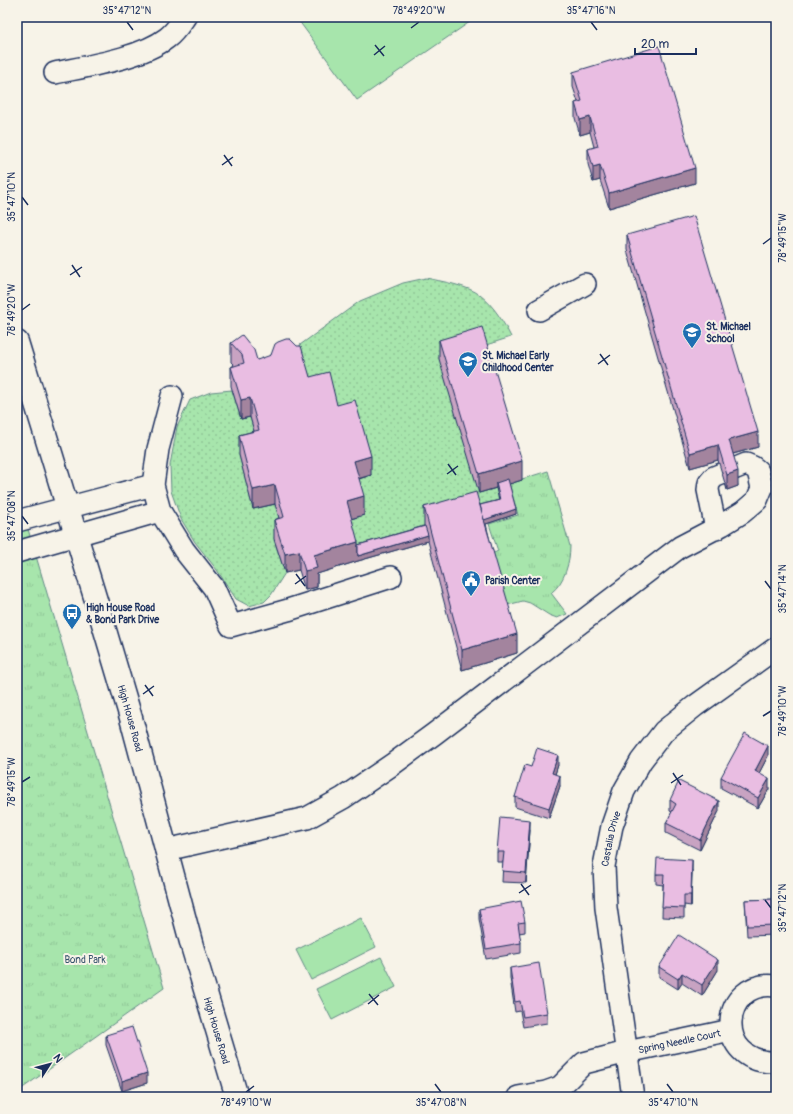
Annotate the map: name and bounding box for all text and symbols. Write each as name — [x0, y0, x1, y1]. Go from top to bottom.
text: 35°47'12"N — [103, 5, 152, 17]
text: 78°49'20"W — [393, 5, 446, 17]
text: 35°47'16"N — [567, 5, 616, 17]
scale bar — [635, 30, 696, 56]
text: 20 m — [641, 37, 670, 52]
text: 35°47'10"N — [6, 172, 18, 222]
text: 78°49'15"W — [777, 213, 789, 263]
text: 78°49'20"W — [6, 283, 18, 336]
school or university icon: St. Michael School — [681, 321, 703, 349]
place label: St. Michael School — [706, 321, 751, 345]
school or university icon: St. Michael Early Childhood Center — [457, 350, 479, 378]
place label: St. Michael Early Childhood Center — [482, 350, 554, 374]
text: 35°47'08"N — [6, 490, 18, 542]
text: 35°47'14"N — [777, 564, 789, 613]
public building icon: Parish Center — [460, 569, 482, 597]
place label: Parish Center — [485, 575, 541, 587]
bus stop icon: High House Road & Bond Park Drive — [61, 602, 83, 630]
place label: High House Road & Bond Park Drive — [86, 602, 160, 626]
street label: High House Road — [114, 683, 145, 753]
text: 78°49'10"W — [777, 685, 789, 736]
text: 78°49'15"W — [6, 757, 18, 807]
street label: Castalia Drive — [599, 810, 624, 868]
text: 35°47'12"N — [777, 883, 789, 932]
park label: Bond Park — [64, 954, 106, 966]
street label: High House Road — [201, 996, 232, 1066]
street label: Spring Needle Court — [637, 1027, 723, 1056]
north arrow — [30, 1044, 70, 1084]
text: N — [50, 1052, 65, 1066]
text: 78°49'10"W — [221, 1097, 272, 1109]
text: 35°47'08"N — [415, 1097, 467, 1109]
text: 35°47'10"N — [648, 1097, 698, 1109]

